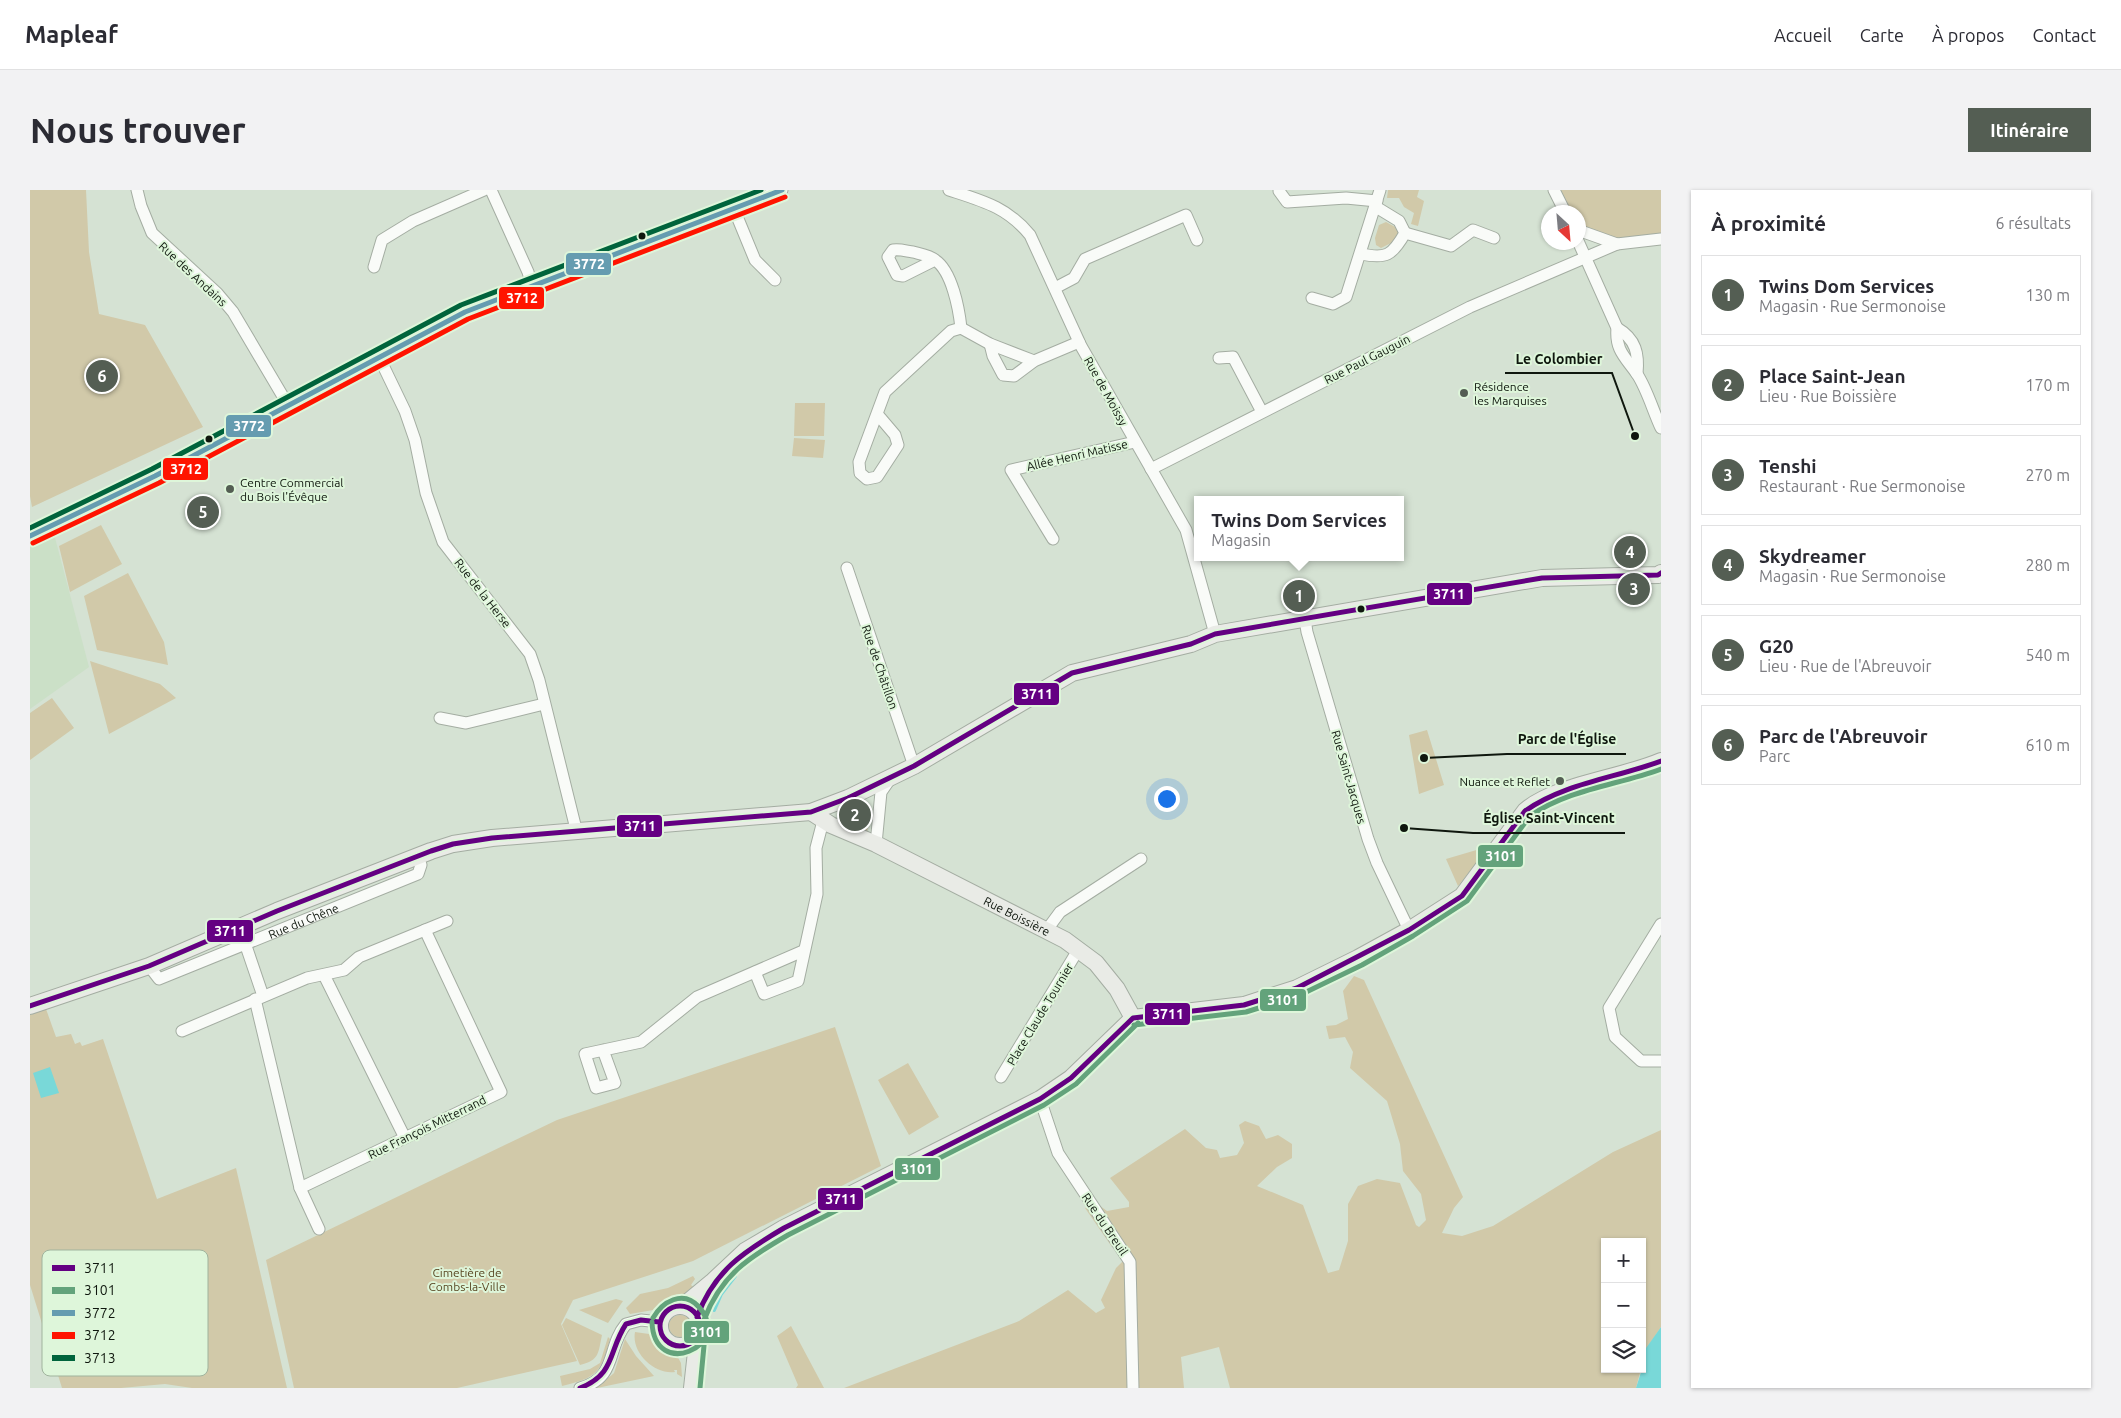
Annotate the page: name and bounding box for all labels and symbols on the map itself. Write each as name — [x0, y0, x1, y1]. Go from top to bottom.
north arrow — [1541, 205, 1586, 250]
unlabelled marker — [637, 231, 647, 241]
street label: Rue des Andains — [156, 239, 230, 309]
line badge: 3772 — [565, 252, 612, 276]
text: 3772 — [573, 256, 605, 272]
line badge: 3712 — [498, 286, 545, 310]
text: 3712 — [506, 290, 538, 306]
street label: Rue Paul Gauguin — [1322, 332, 1412, 386]
callout: Le Colombier — [1505, 344, 1612, 373]
text: Le Colombier — [1515, 351, 1603, 367]
street label: Rue de Moissy — [1082, 354, 1130, 428]
pin: 6 — [86, 357, 118, 395]
place label: Résidence les Marquises — [1474, 380, 1547, 407]
marker: Résidence les Marquises — [1458, 387, 1470, 399]
line badge: 3772 — [225, 414, 272, 438]
text: 3772 — [233, 418, 265, 434]
unlabelled marker — [204, 434, 214, 444]
street label: Allée Henri Matisse — [1025, 437, 1129, 473]
line badge: 3712 — [162, 457, 209, 481]
text: 3712 — [170, 461, 202, 477]
place label: Centre Commercial du Bois l'Évêque — [240, 476, 344, 503]
marker: Centre Commercial du Bois l'Évêque — [224, 483, 236, 495]
pin: 5 — [187, 493, 219, 531]
pin: 4 — [1614, 533, 1646, 571]
street label: Rue de la Herse — [452, 556, 514, 630]
pin: 3 — [1618, 570, 1650, 608]
pin: 1 — [1283, 577, 1315, 615]
line badge: 3711 — [1426, 582, 1473, 606]
text: 3711 — [1433, 586, 1465, 602]
unlabelled marker — [1356, 604, 1366, 614]
street label: Rue de Châtillon — [859, 623, 901, 711]
line badge: 3711 — [1013, 682, 1060, 706]
text: 3711 — [1021, 686, 1053, 702]
callout: Parc de l'Église — [1507, 725, 1626, 754]
street label: Rue Saint-Jacques — [1329, 729, 1369, 825]
text: Parc de l'Église — [1518, 730, 1616, 747]
place label: Nuance et Reflet — [1459, 775, 1550, 788]
marker: Nuance et Reflet — [1554, 775, 1566, 787]
your location — [1154, 786, 1180, 812]
pin: 2 — [839, 796, 871, 834]
callout: Église Saint-Vincent — [1473, 804, 1625, 833]
text: Église Saint-Vincent — [1483, 809, 1615, 826]
line badge: 3711 — [616, 814, 663, 838]
text: 3711 — [624, 818, 656, 834]
line badge: 3101 — [1477, 844, 1524, 868]
text: 3101 — [1485, 848, 1517, 864]
street label: Rue Boissière — [982, 893, 1052, 938]
street label: Rue du Chêne — [266, 900, 340, 941]
line badge: 3711 — [206, 919, 254, 943]
text: 3711 — [214, 923, 246, 939]
street label: Place Claude Tournier — [1004, 960, 1076, 1067]
line badge: 3101 — [1259, 988, 1307, 1012]
text: 3101 — [1267, 992, 1299, 1008]
line badge: 3711 — [1144, 1002, 1191, 1026]
text: 3711 — [1152, 1006, 1184, 1022]
street label: Rue François Mitterrand — [366, 1093, 488, 1161]
line badge: 3101 — [894, 1157, 941, 1181]
text: 3101 — [901, 1161, 933, 1177]
line badge: 3711 — [817, 1187, 864, 1211]
text: 3711 — [825, 1191, 857, 1207]
street label: Rue du Breuil — [1079, 1191, 1131, 1257]
legend — [42, 1250, 208, 1376]
text: 3711 — [84, 1260, 116, 1276]
park label: Cimetière de Combs-la-Ville — [428, 1266, 506, 1293]
text: 3101 — [84, 1282, 116, 1298]
text: 3772 — [84, 1305, 116, 1321]
line badge: 3101 — [683, 1320, 730, 1344]
text: 3101 — [690, 1324, 722, 1340]
text: 3712 — [84, 1327, 116, 1343]
text: 3713 — [84, 1350, 116, 1366]

